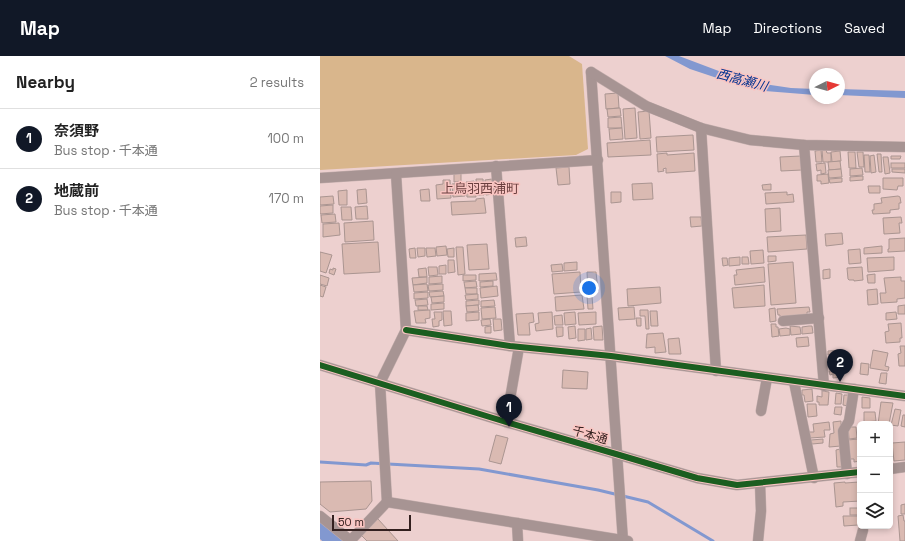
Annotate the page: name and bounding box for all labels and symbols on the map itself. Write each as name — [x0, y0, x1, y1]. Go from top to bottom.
water label: 西高瀬川 — [715, 65, 771, 95]
north arrow — [809, 68, 845, 104]
district label: 上鳥羽西浦町 — [441, 180, 519, 197]
your location — [579, 278, 599, 298]
pin: 2 — [827, 349, 853, 382]
pin: 1 — [496, 394, 522, 427]
street label: 千本通 — [570, 422, 610, 448]
scale bar — [332, 513, 411, 532]

